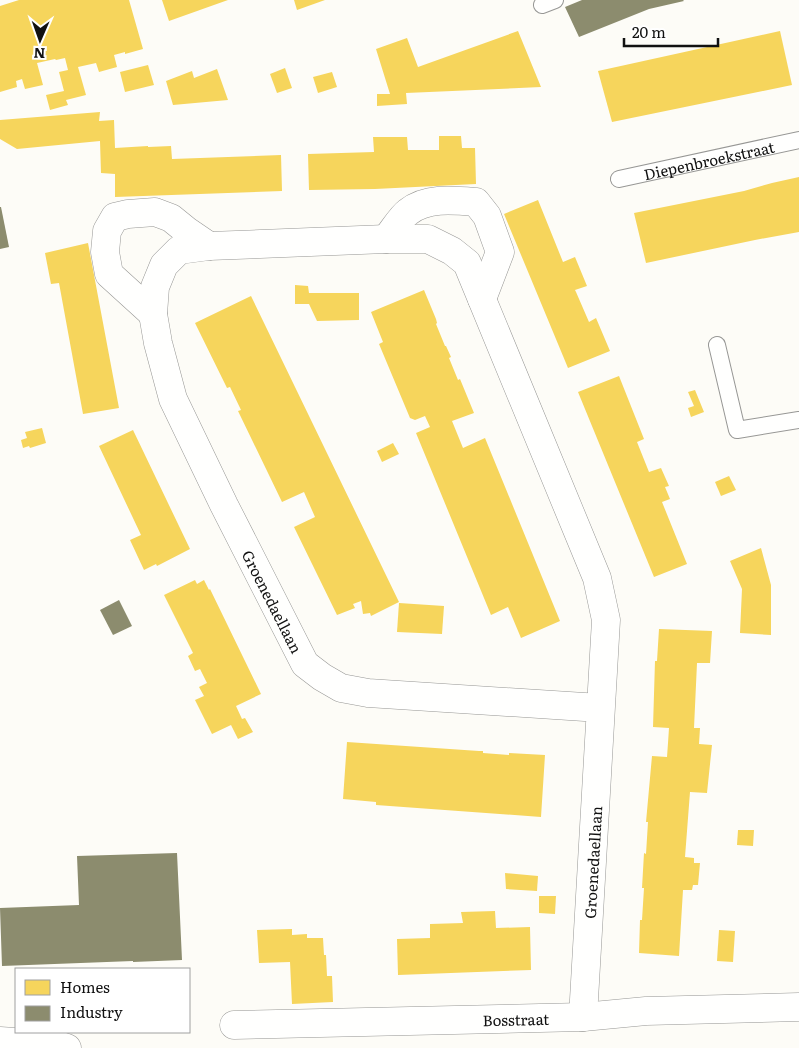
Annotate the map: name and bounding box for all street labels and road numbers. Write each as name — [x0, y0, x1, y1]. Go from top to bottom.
street label: Diepenbroekstraat — [641, 134, 776, 185]
street label: Groenedaellaan — [237, 546, 309, 657]
street label: Groenedaellaan — [577, 805, 607, 919]
street label: Bosstraat — [482, 1006, 549, 1031]

